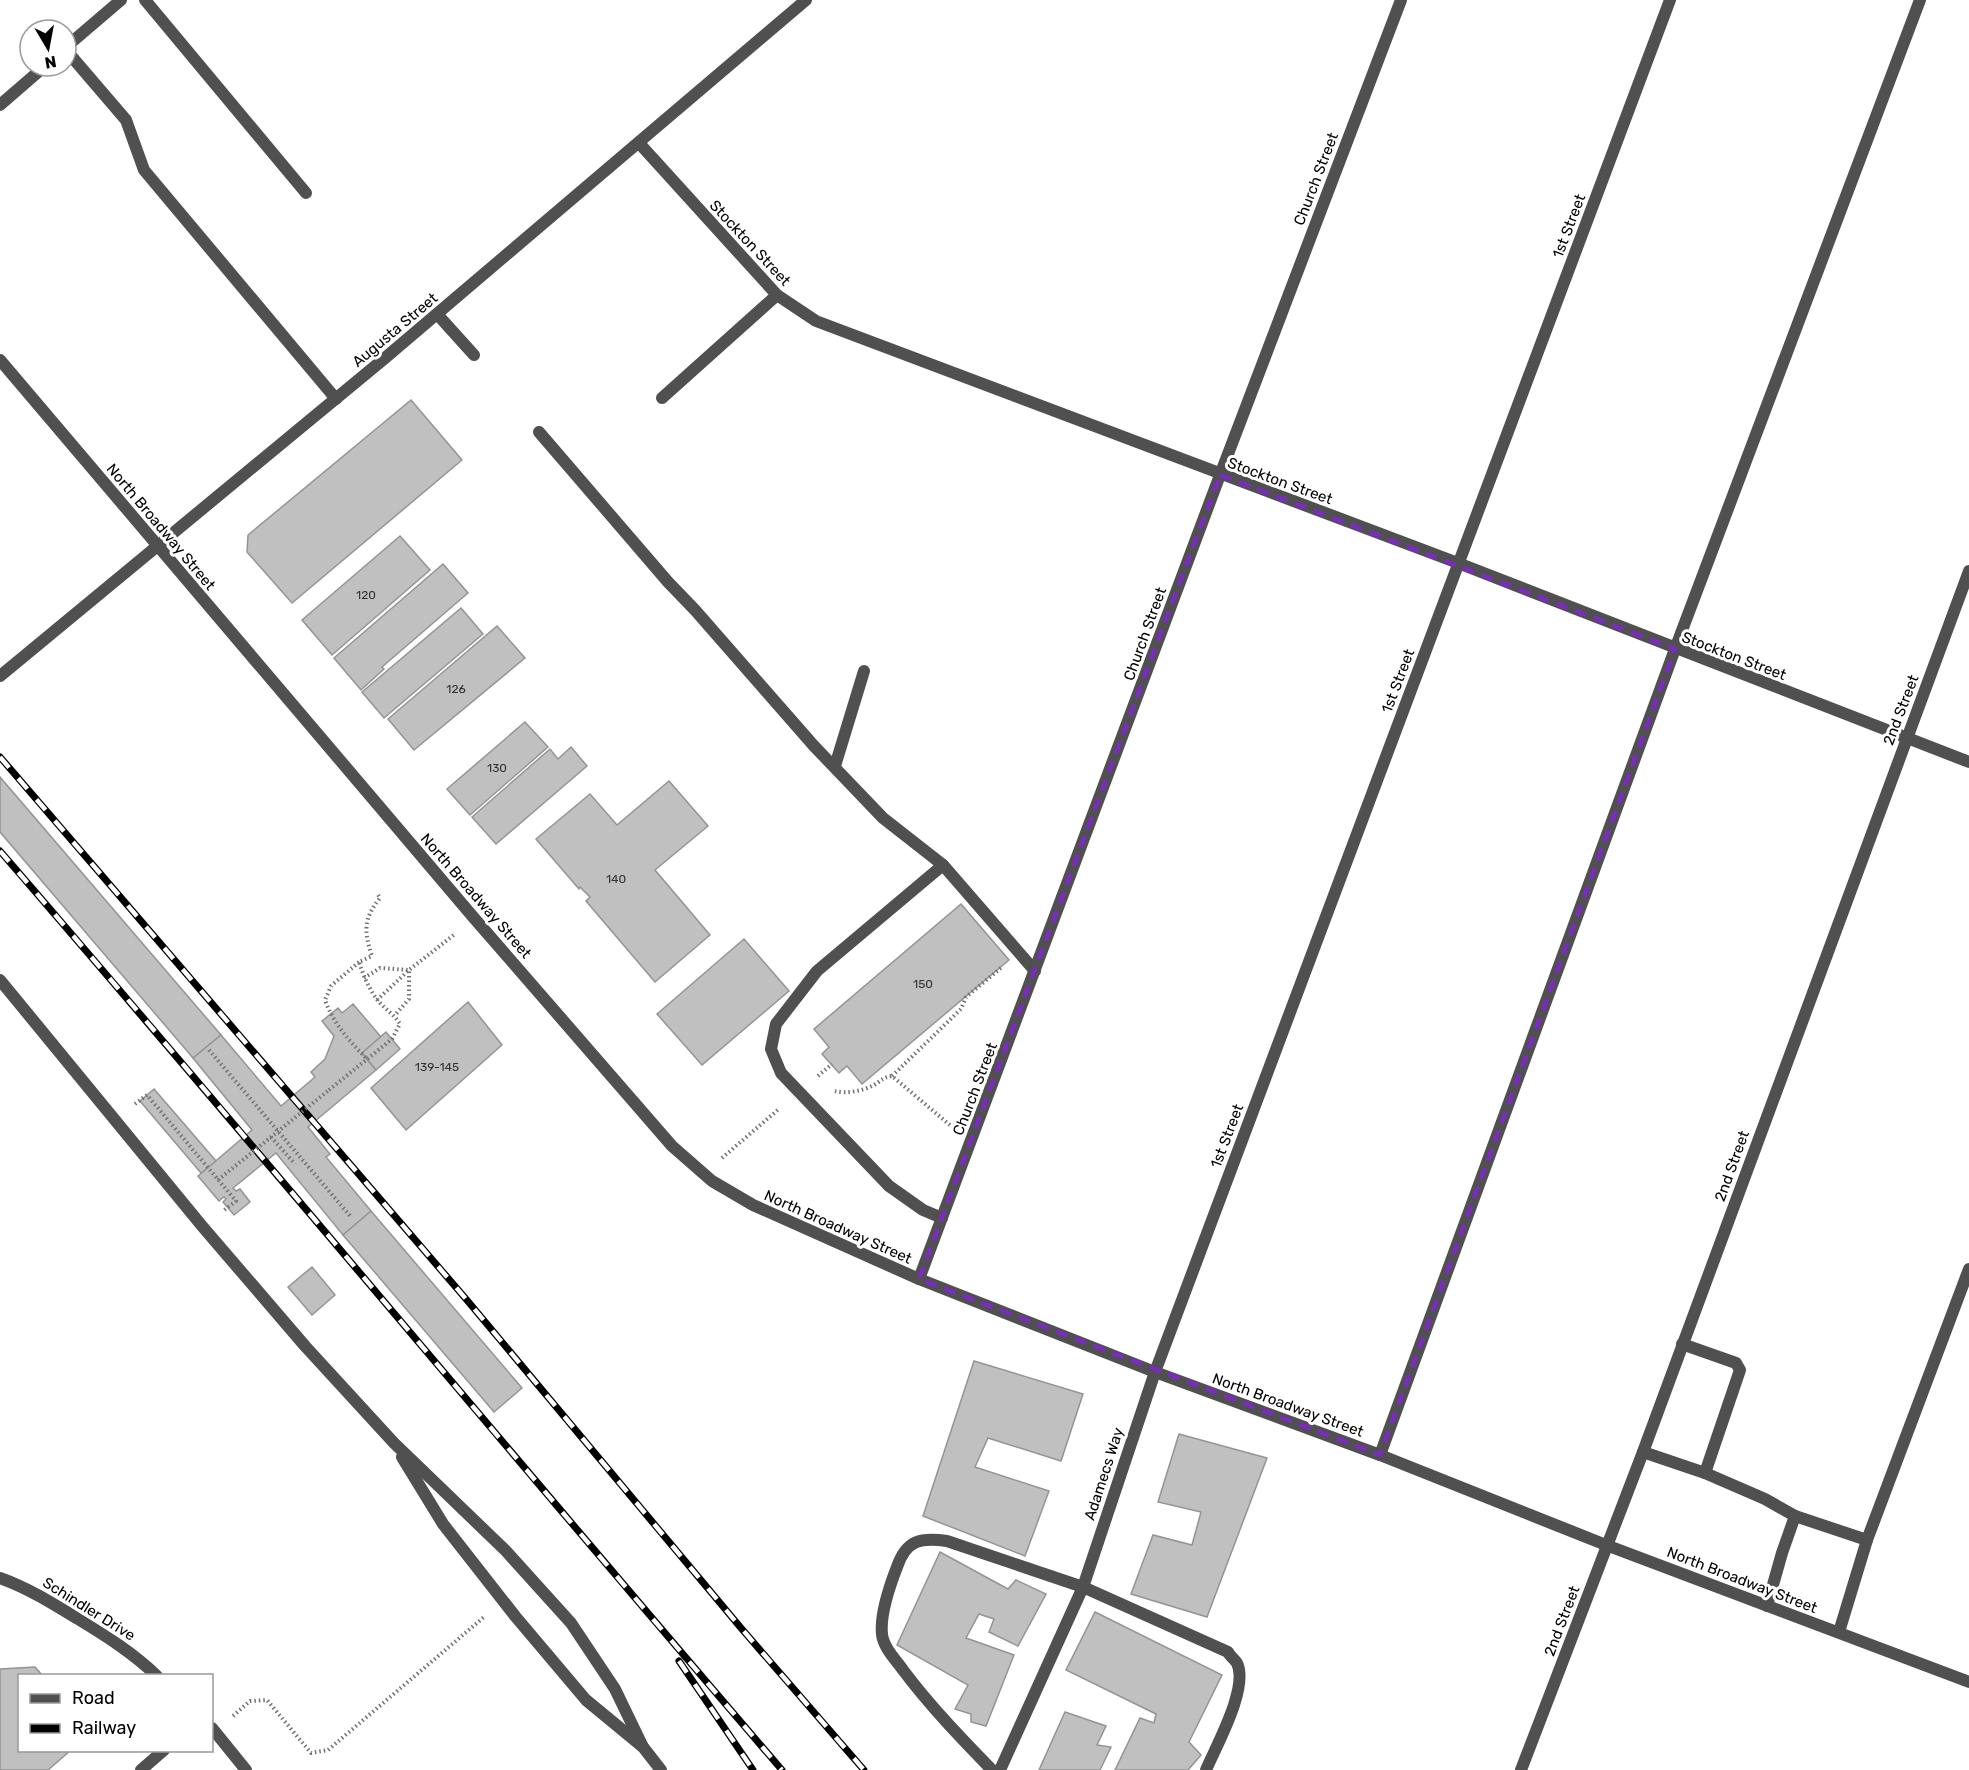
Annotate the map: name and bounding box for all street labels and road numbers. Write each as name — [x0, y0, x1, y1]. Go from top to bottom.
street label: Church Street — [1290, 130, 1342, 228]
street label: 1st Street — [1549, 191, 1589, 260]
street label: Stockton Street — [706, 196, 794, 290]
street label: Augusta Street — [349, 289, 441, 371]
street label: Stockton Street — [1225, 454, 1335, 508]
street label: North Broadway Street — [103, 460, 219, 594]
street label: Church Street — [1120, 585, 1170, 683]
street label: Stockton Street — [1679, 628, 1789, 684]
street label: 1st Street — [1378, 646, 1418, 715]
street label: 2nd Street — [1879, 672, 1923, 748]
street label: North Broadway Street — [417, 830, 535, 962]
street label: Church Street — [949, 1040, 1001, 1138]
street label: 1st Street — [1207, 1101, 1247, 1170]
street label: 2nd Street — [1711, 1128, 1753, 1204]
street label: North Broadway Street — [761, 1186, 915, 1268]
street label: North Broadway Street — [1210, 1369, 1366, 1441]
street label: Adamecs Way — [1081, 1425, 1127, 1523]
street label: North Broadway Street — [1664, 1543, 1820, 1617]
street label: Schindler Drive — [39, 1573, 139, 1645]
street label: 2nd Street — [1540, 1583, 1584, 1659]

